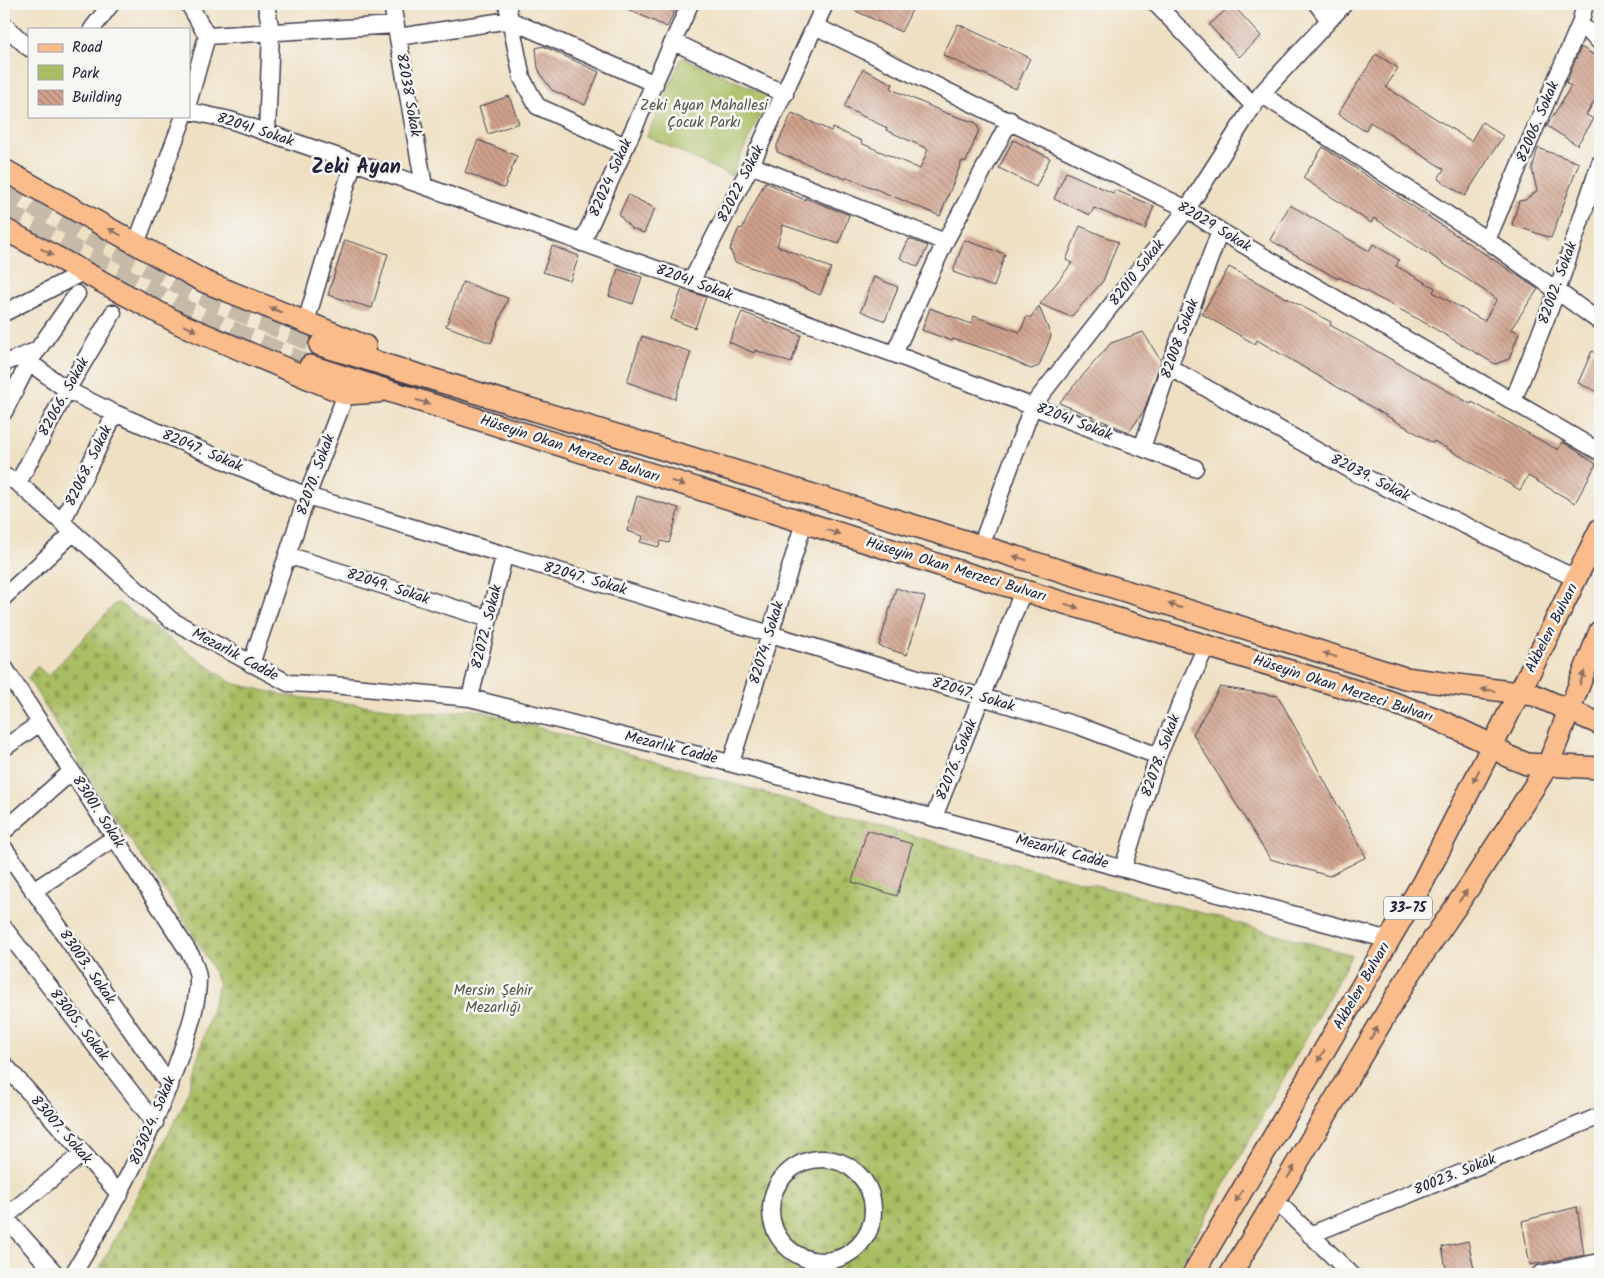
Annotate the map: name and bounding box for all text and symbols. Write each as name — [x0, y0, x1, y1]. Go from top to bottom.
legend — [28, 28, 190, 118]
text: Road — [72, 36, 103, 60]
street label: 82038 Sokak — [389, 51, 427, 140]
text: Park — [72, 62, 100, 86]
street label: 82006. Sokak — [1510, 77, 1566, 167]
text: Building — [72, 86, 122, 110]
park label: Zeki Ayan Mahallesi Çocuk Parkı — [640, 94, 769, 135]
street label: 82041 Sokak — [213, 106, 298, 154]
street label: 82024 Sokak — [583, 134, 639, 221]
street label: 82022 Sokak — [711, 140, 771, 227]
district label: Zeki Ayan — [311, 152, 401, 184]
street label: 82029 Sokak — [1172, 195, 1257, 259]
one-way arrow — [108, 227, 121, 236]
street label: 82010 Sokak — [1103, 234, 1171, 312]
street label: 82002. Sokak — [1532, 237, 1584, 328]
one-way arrow — [39, 248, 54, 256]
street label: 82041 Sokak — [652, 258, 737, 308]
street label: 82008 Sokak — [1154, 295, 1206, 382]
one-way arrow — [268, 306, 283, 314]
one-way arrow — [183, 325, 197, 333]
street label: 82066. Sokak — [32, 352, 96, 441]
street label: 82041 Sokak — [1032, 396, 1117, 448]
one-way arrow — [416, 399, 431, 407]
street label: Hüseyin Okan Merzeci Bulvarı — [477, 409, 663, 490]
street label: 82068. Sokak — [59, 420, 120, 511]
street label: 82047. Sokak — [158, 423, 247, 479]
street label: 82070. Sokak — [290, 430, 342, 519]
street label: 82039. Sokak — [1326, 448, 1415, 509]
one-way arrow — [671, 479, 686, 487]
one-way arrow — [826, 528, 841, 536]
street label: Hüseyin Okan Merzeci Bulvarı — [863, 531, 1050, 609]
one-way arrow — [1012, 554, 1027, 561]
street label: 82047. Sokak — [540, 556, 630, 603]
street label: 82049. Sokak — [343, 562, 434, 612]
street label: Akbelen Bulvarı — [1519, 579, 1585, 677]
street label: 82072. Sokak — [465, 581, 509, 672]
street label: 82074. Sokak — [743, 598, 791, 688]
one-way arrow — [1065, 602, 1080, 610]
one-way arrow — [1167, 602, 1182, 610]
street label: Mezarlık Cadde — [187, 622, 283, 688]
street label: Hüseyin Okan Merzeci Bulvarı — [1250, 649, 1436, 730]
one-way arrow — [1322, 650, 1337, 658]
one-way arrow — [1579, 670, 1587, 685]
street label: 82047. Sokak — [928, 671, 1018, 719]
one-way arrow — [1480, 686, 1496, 694]
street label: 82078. Sokak — [1135, 710, 1187, 801]
street label: 82076. Sokak — [930, 715, 985, 804]
street label: Mezarlık Cadde — [622, 725, 720, 771]
one-way arrow — [1472, 769, 1480, 783]
street label: 83001. Sokak — [65, 771, 131, 854]
street label: Mezarlık Cadde — [1013, 828, 1111, 876]
one-way arrow — [1458, 889, 1468, 903]
road number: 33-75 — [1384, 896, 1432, 920]
street label: 83003. Sokak — [52, 925, 122, 1010]
street label: Akbelen Bulvarı — [1327, 938, 1397, 1034]
park label: Mersin Şehir Mezarlığı — [454, 979, 533, 1020]
street label: 83005. Sokak — [43, 984, 116, 1067]
one-way arrow — [1370, 1026, 1379, 1039]
one-way arrow — [1317, 1049, 1326, 1062]
street label: 803024. Sokak — [123, 1072, 183, 1169]
street label: 83007. Sokak — [24, 1090, 99, 1171]
street label: 80023. Sokak — [1410, 1147, 1501, 1202]
one-way arrow — [1287, 1166, 1296, 1179]
one-way arrow — [1234, 1189, 1243, 1203]

